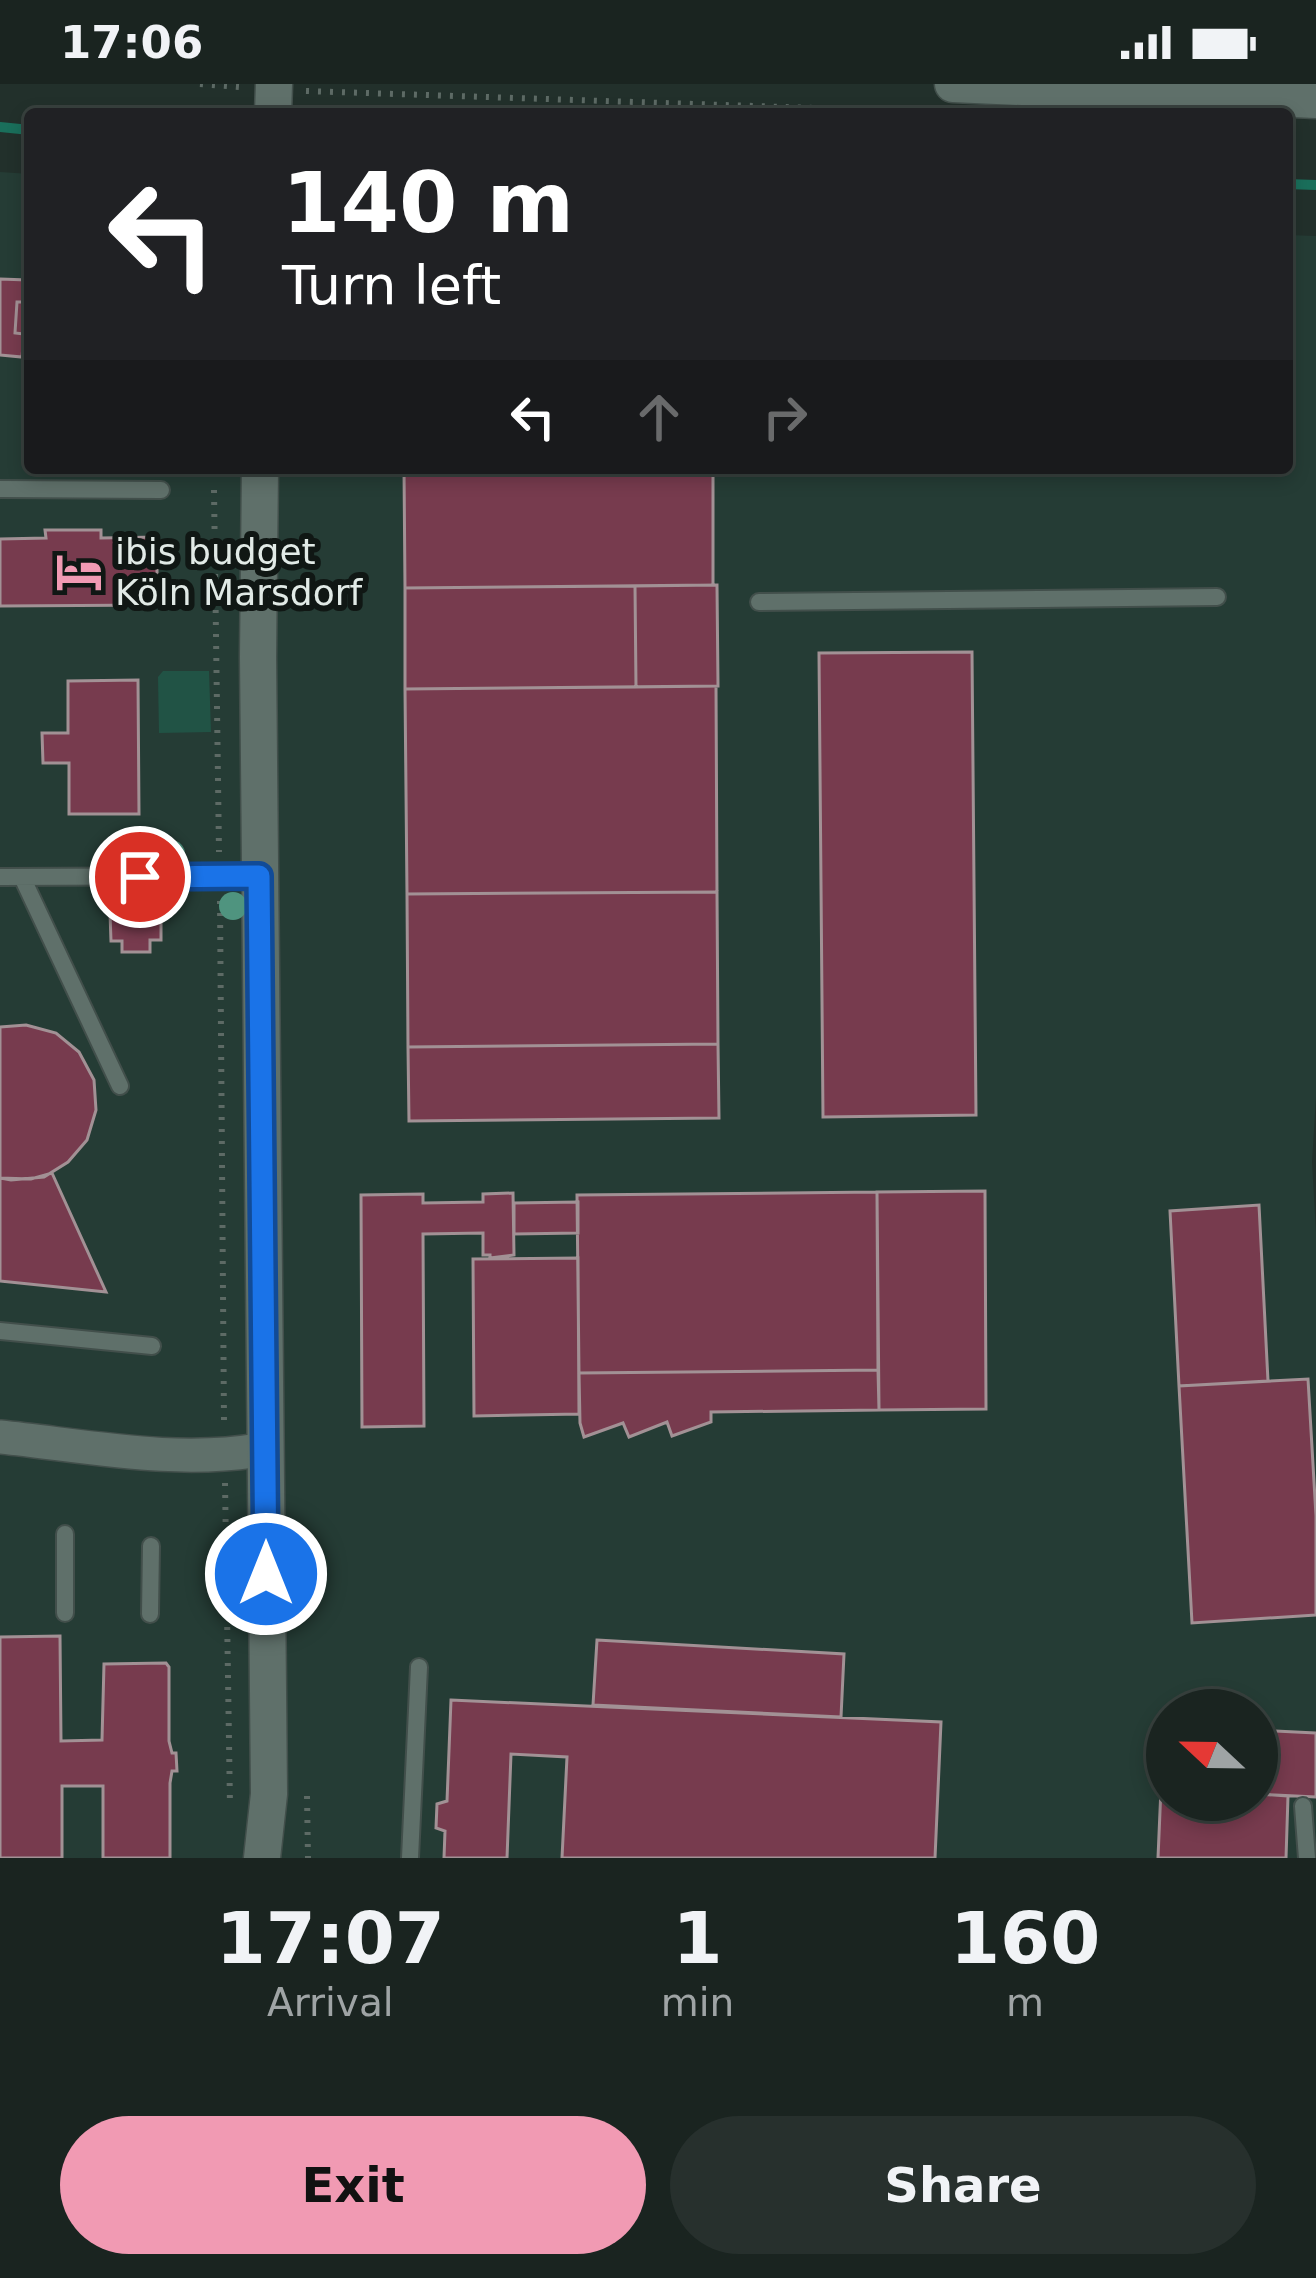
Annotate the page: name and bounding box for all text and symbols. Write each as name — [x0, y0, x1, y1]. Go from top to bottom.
text: 17:06 — [60, 16, 203, 69]
text: 140 m — [282, 154, 574, 252]
icon: left — [84, 156, 240, 312]
text: Turn left — [282, 254, 501, 317]
icon: left — [500, 384, 566, 450]
icon: ahead — [626, 384, 692, 450]
icon: right — [752, 384, 818, 450]
place label: ibis budget Köln Marsdorf — [115, 531, 363, 613]
hotel icon: ibis budget Köln Marsdorf — [54, 547, 104, 597]
pin — [89, 826, 191, 928]
icon: arrive — [107, 844, 173, 910]
position arrow — [203, 1511, 329, 1637]
north arrow — [1146, 1689, 1278, 1821]
map controls — [1146, 1689, 1278, 1821]
text: 17:07 — [216, 1896, 445, 1980]
text: 1 — [672, 1896, 722, 1980]
text: 160 — [950, 1896, 1100, 1980]
text: Arrival — [267, 1980, 394, 2025]
text: min — [661, 1980, 734, 2025]
text: m — [1006, 1980, 1044, 2025]
button: Exit — [60, 2116, 646, 2254]
button: Share — [670, 2116, 1256, 2254]

